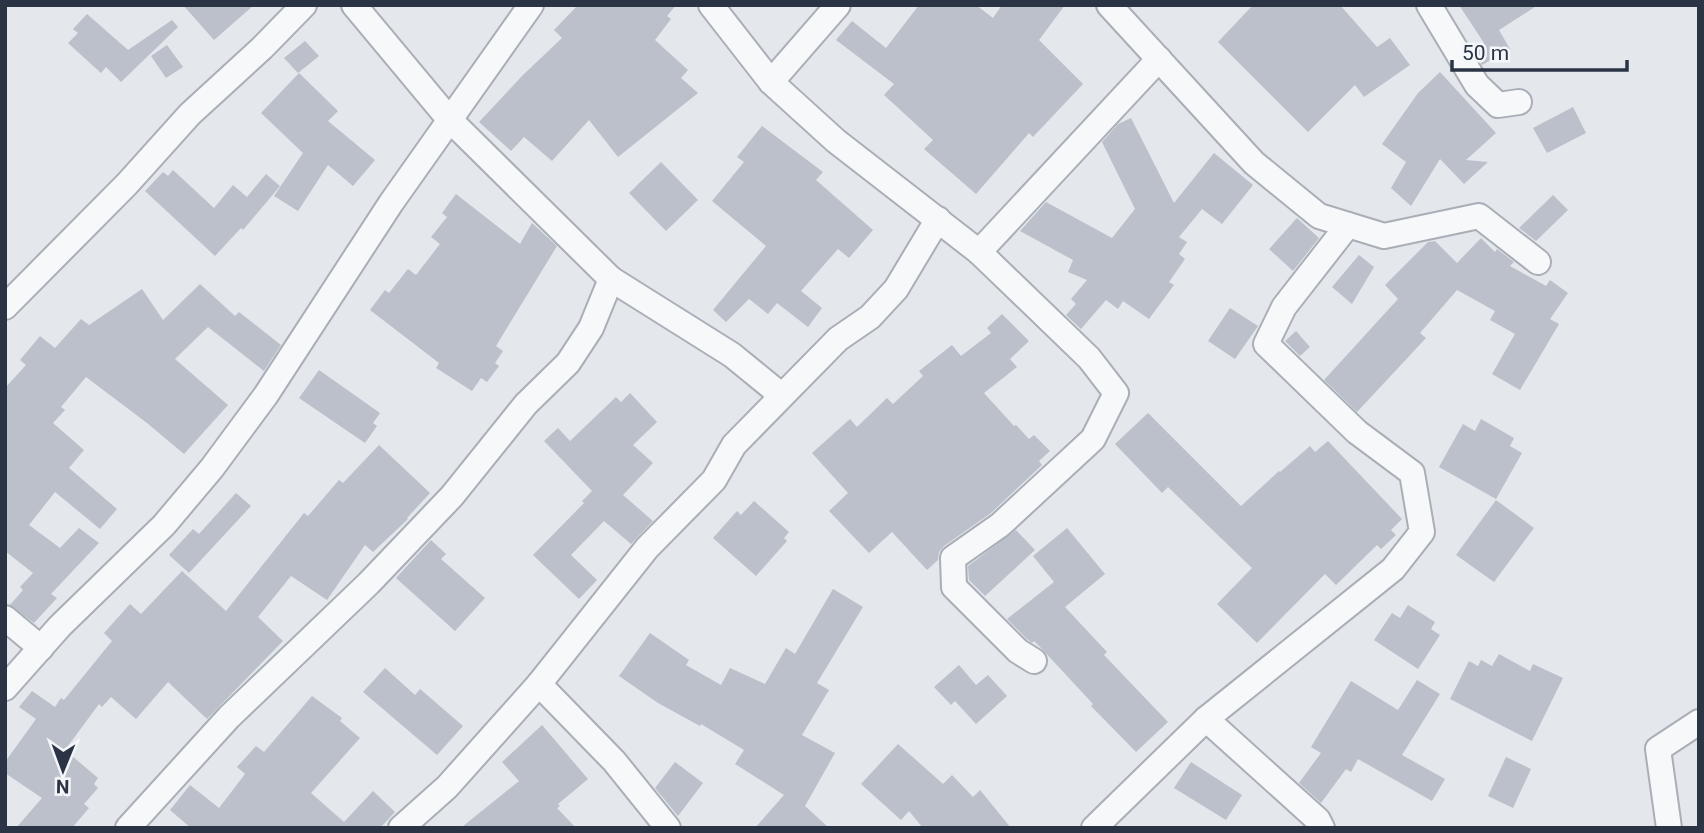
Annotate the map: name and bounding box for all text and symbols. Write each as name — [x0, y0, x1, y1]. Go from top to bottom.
scale bar — [1452, 28, 1627, 72]
text: 50 m — [1462, 41, 1509, 65]
north arrow — [28, 735, 98, 805]
text: N — [56, 775, 70, 798]

